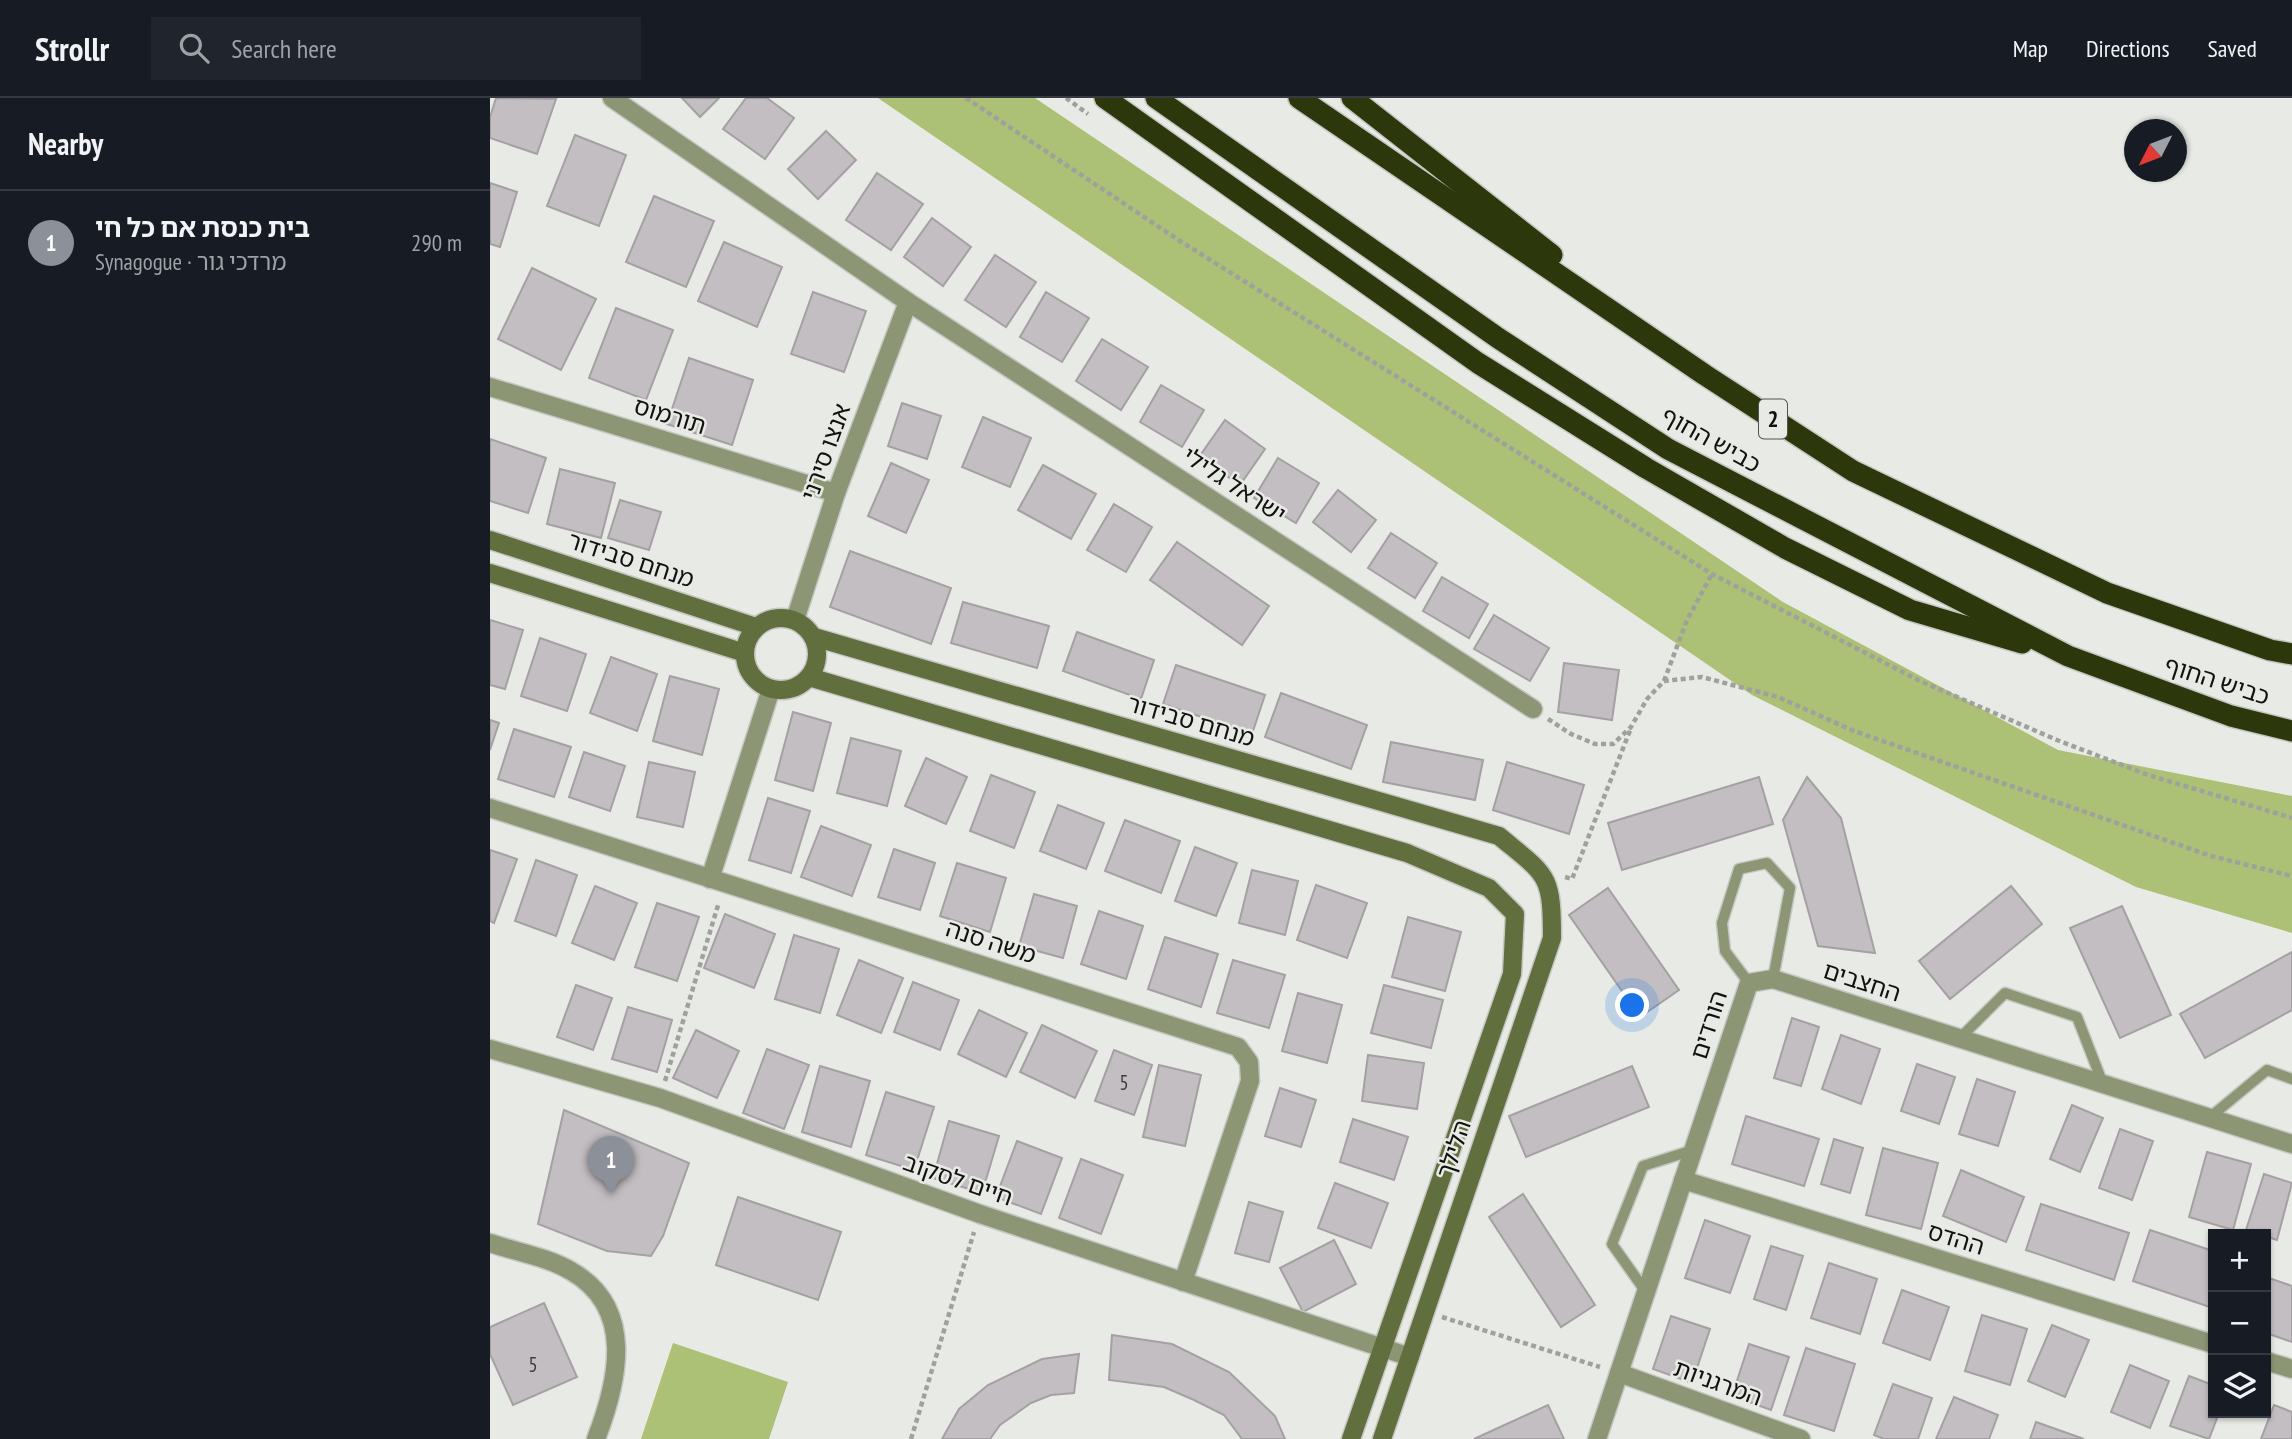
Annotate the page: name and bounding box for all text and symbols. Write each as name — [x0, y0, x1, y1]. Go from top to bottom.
search box — [151, 17, 641, 80]
text: Strollr — [35, 27, 109, 70]
icon: search — [175, 29, 213, 67]
text: Search here — [231, 32, 337, 65]
text: Map — [2013, 33, 2048, 64]
text: Directions — [2086, 33, 2170, 64]
text: Saved — [2208, 33, 2257, 64]
north arrow — [2124, 119, 2187, 182]
text: Nearby — [28, 124, 103, 163]
text: בית כנסת אם כל חי — [95, 211, 310, 244]
text: 1 — [46, 228, 57, 257]
text: 290 m — [411, 228, 462, 257]
text: Synagogue · מרדכי גור — [95, 247, 286, 276]
street label: תורמוס — [630, 390, 710, 441]
street label: אנצו סירני — [794, 399, 857, 504]
street label: כביש החוף — [1656, 400, 1766, 479]
road number: 2 — [1759, 400, 1787, 438]
street label: ישראל גלילי — [1177, 440, 1292, 530]
street label: מנחם סבידור — [564, 525, 698, 595]
street label: כביש החוף — [2161, 649, 2274, 712]
street label: מנחם סבידור — [1124, 688, 1258, 753]
street label: משה סנה — [942, 912, 1040, 971]
street label: החצבים — [1819, 954, 1905, 1009]
street label: הורדים — [1683, 987, 1734, 1063]
your location — [1615, 988, 1649, 1022]
house number: 5 — [1119, 1069, 1129, 1096]
street label: הלילך — [1429, 1116, 1478, 1182]
pin: 1 — [588, 1136, 634, 1194]
street label: חיים לסקוב — [899, 1146, 1017, 1213]
street label: ההדס — [1924, 1215, 1988, 1262]
map controls — [2208, 1229, 2271, 1418]
button: + — [2208, 1229, 2271, 1292]
button: − — [2208, 1292, 2271, 1355]
house number: 5 — [528, 1351, 538, 1378]
street label: המרגניות — [1670, 1352, 1767, 1413]
button: layers — [2208, 1355, 2271, 1418]

